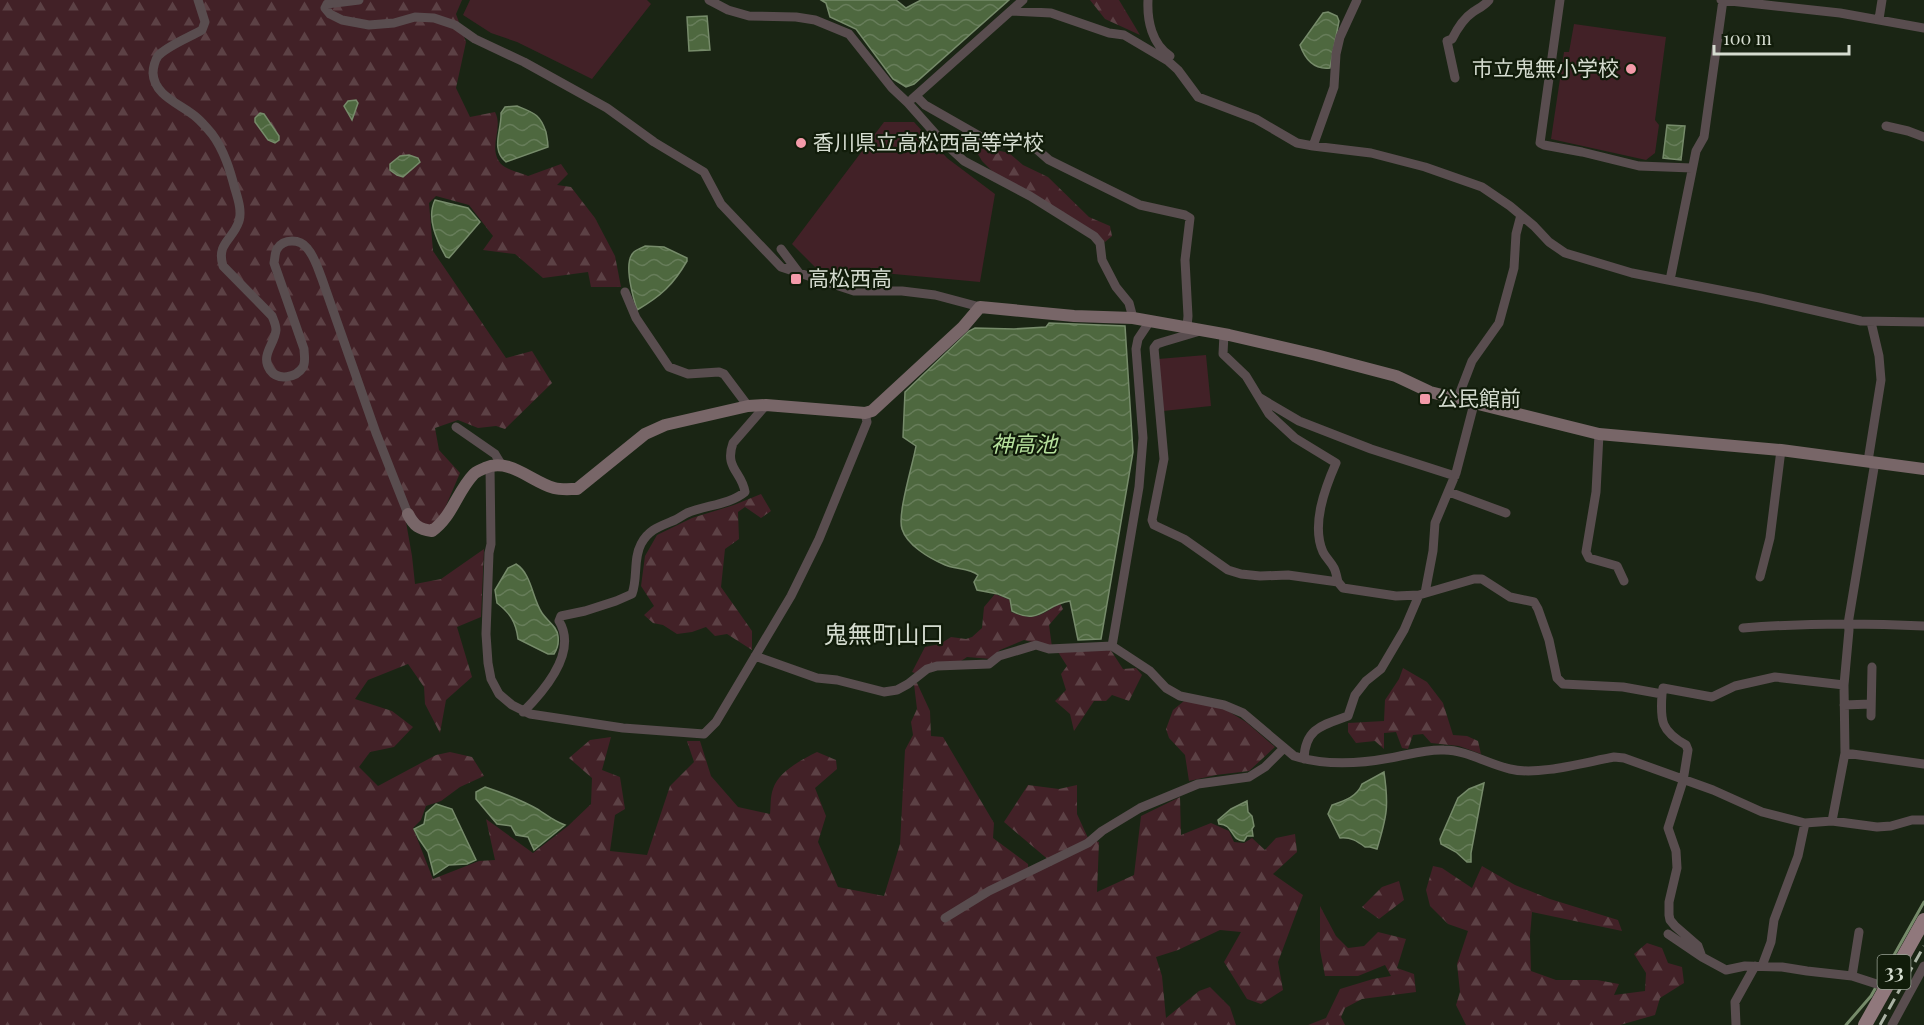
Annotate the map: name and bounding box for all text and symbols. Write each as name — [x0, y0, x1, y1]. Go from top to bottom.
scale bar — [1714, 18, 1849, 56]
text: 100 m — [1723, 26, 1772, 50]
place label: 市立鬼無小学校 — [1472, 53, 1619, 81]
marker: 市立鬼無小学校 — [1624, 62, 1638, 76]
place label: 香川県立高松西高等学校 — [813, 127, 1044, 155]
marker: 香川県立高松西高等学校 — [794, 136, 808, 150]
place label: 高松西高 — [808, 263, 892, 291]
marker: 高松西高 — [789, 272, 803, 286]
place label: 公民館前 — [1437, 383, 1521, 411]
marker: 公民館前 — [1418, 392, 1432, 406]
water label: 神高池 — [991, 428, 1059, 458]
district label: 鬼無町山口 — [824, 617, 944, 649]
road number: 33 — [1878, 955, 1910, 989]

